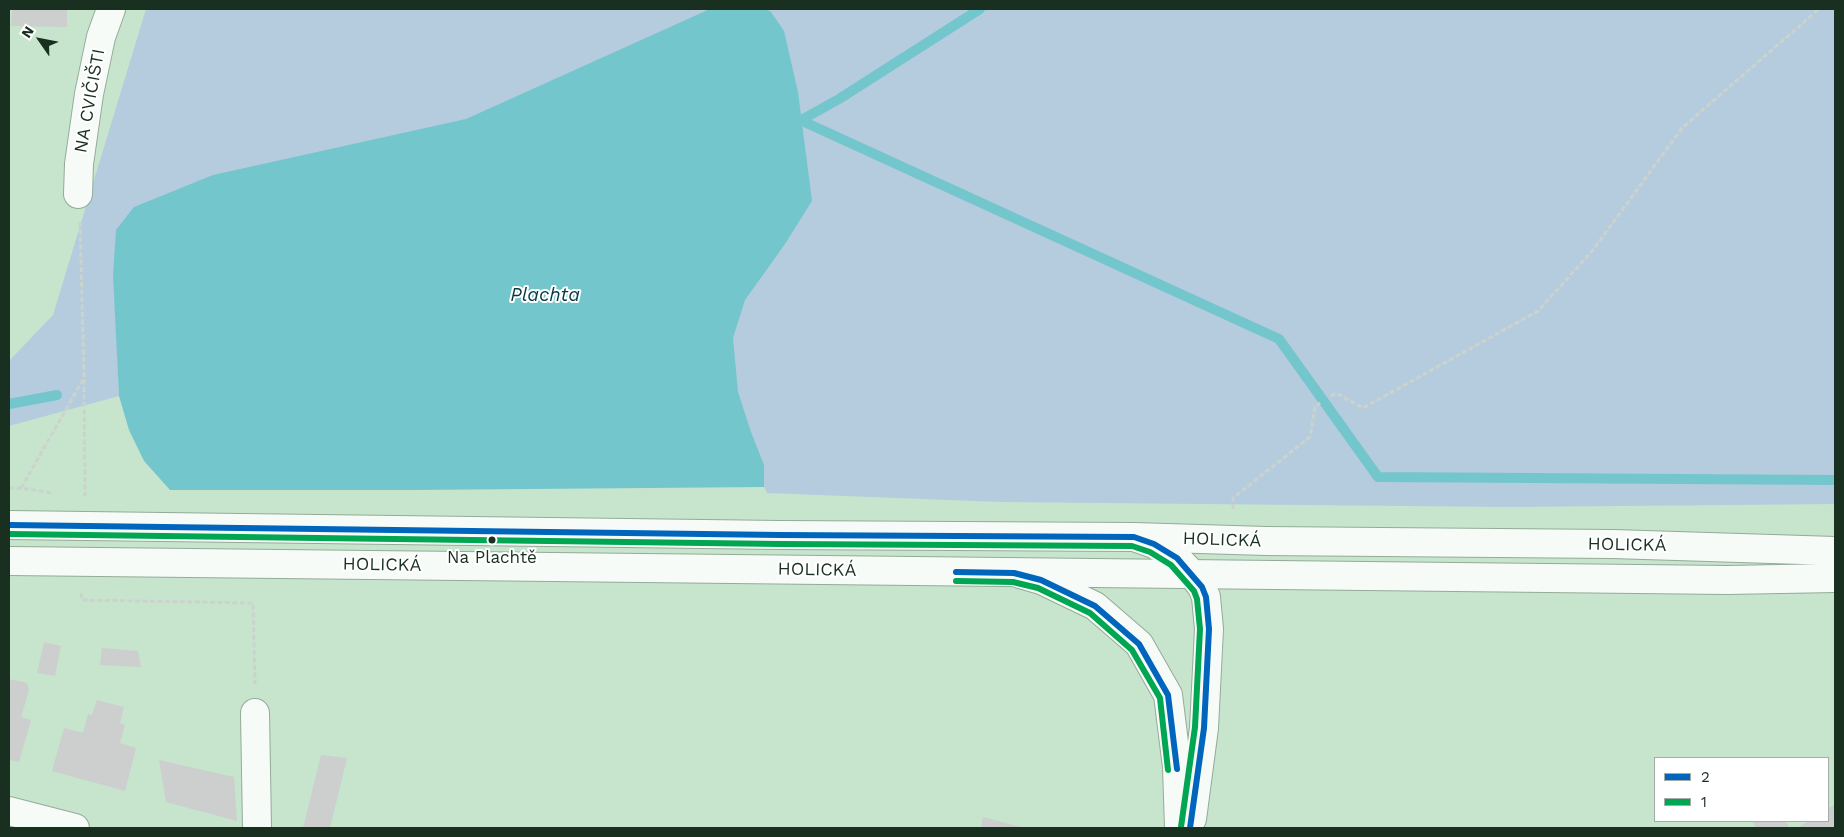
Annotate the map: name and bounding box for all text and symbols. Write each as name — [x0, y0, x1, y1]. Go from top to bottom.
north arrow — [15, 15, 65, 65]
text: N — [18, 23, 37, 41]
street label: NA CVIČIŠTI — [70, 47, 110, 155]
water label: Plachta — [510, 284, 580, 306]
street label: HOLICKÁ — [1182, 528, 1262, 552]
street label: HOLICKÁ — [1587, 534, 1667, 556]
marker: Na Plachtě — [487, 535, 497, 545]
place label: Na Plachtě — [447, 548, 537, 568]
street label: HOLICKÁ — [342, 554, 422, 576]
street label: HOLICKÁ — [777, 559, 857, 581]
legend — [1654, 757, 1829, 822]
text: 2 — [1701, 768, 1710, 786]
text: 1 — [1701, 793, 1707, 811]

